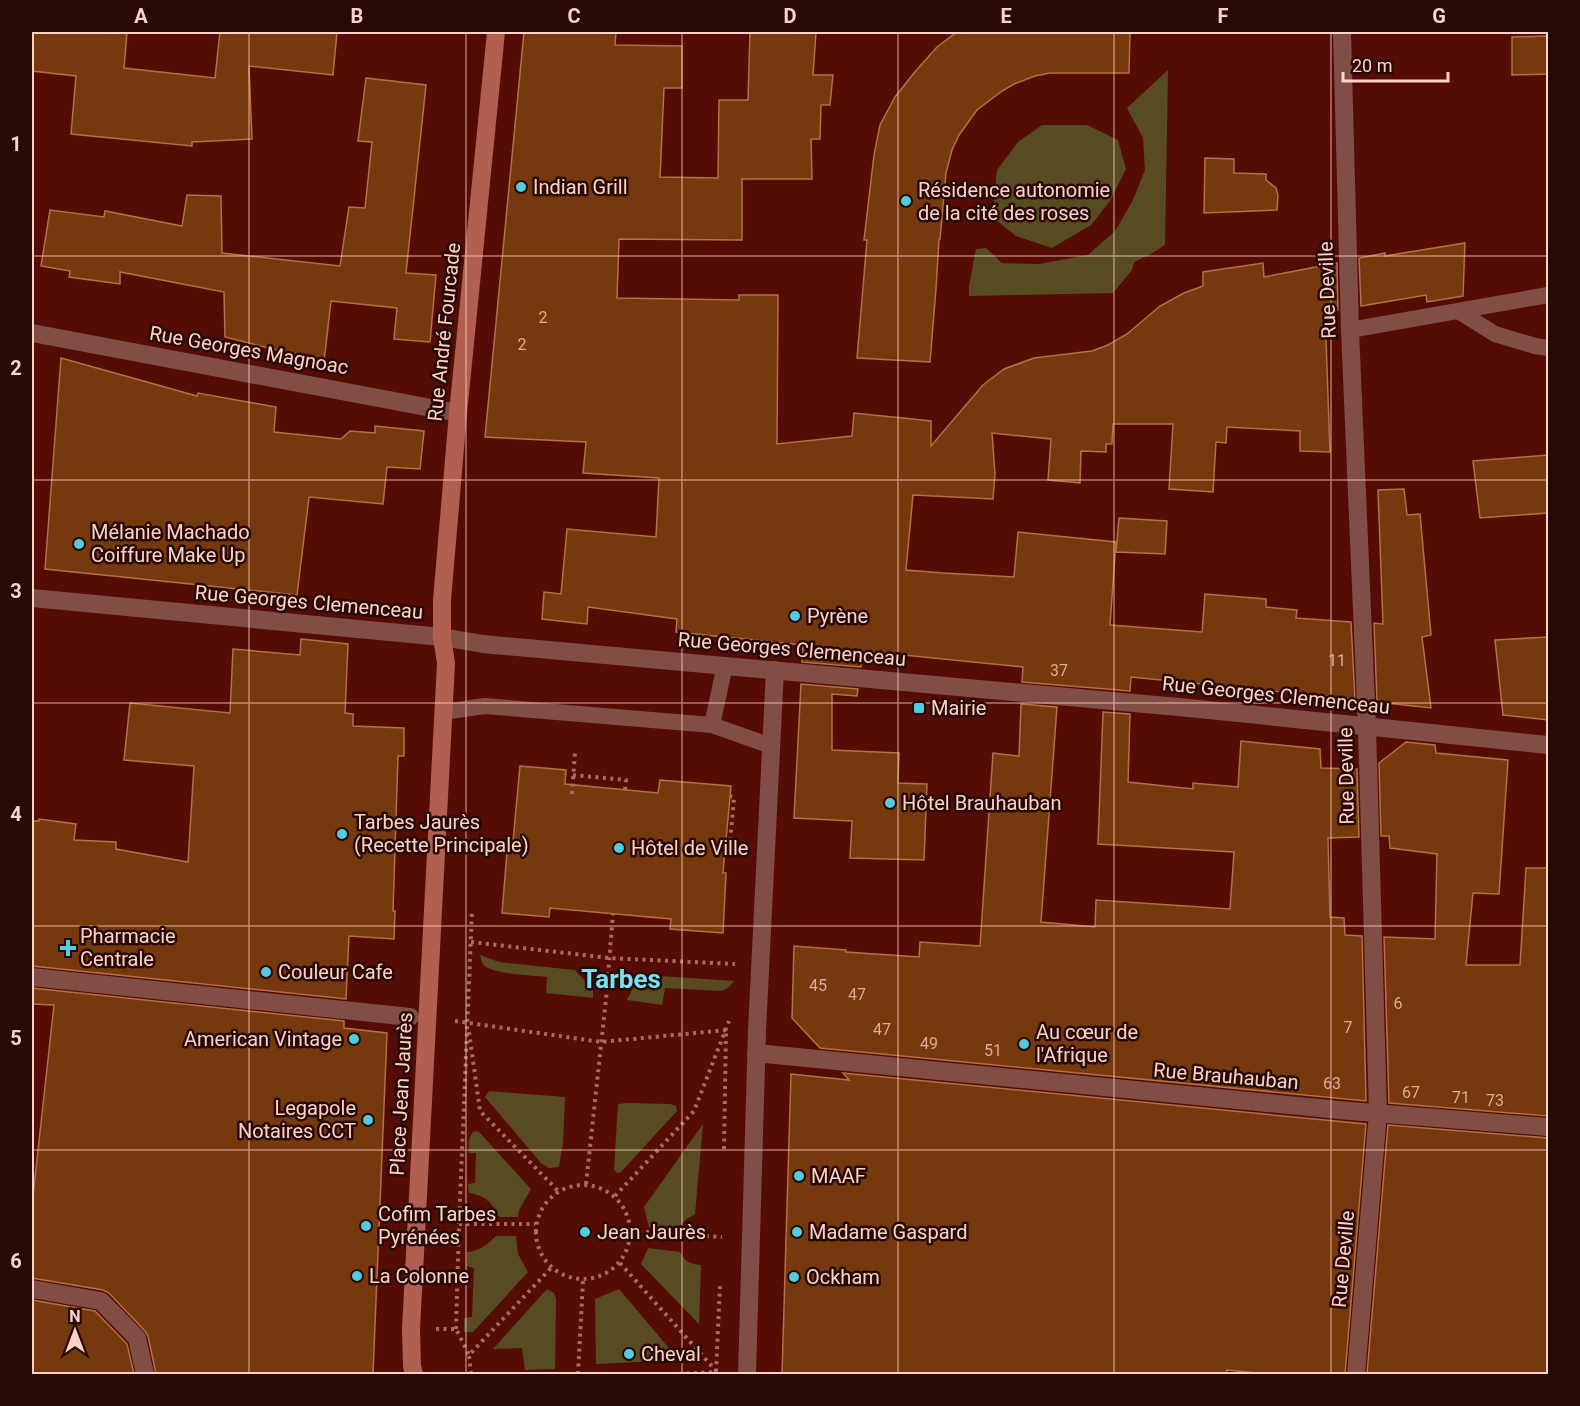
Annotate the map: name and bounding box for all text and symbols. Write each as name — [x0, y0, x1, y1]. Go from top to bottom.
text: A — [134, 4, 148, 28]
text: B — [351, 4, 363, 28]
text: C — [567, 4, 581, 28]
text: D — [784, 4, 797, 28]
text: E — [1000, 4, 1012, 28]
text: F — [1218, 4, 1229, 28]
text: G — [1432, 4, 1446, 28]
scale bar — [1343, 45, 1448, 83]
text: 20 m — [1352, 55, 1392, 76]
text: 1 — [10, 132, 22, 156]
place label: Indian Grill — [533, 175, 628, 199]
place label: Résidence autonomie de la cité des roses — [918, 178, 1110, 225]
marker: Indian Grill — [514, 180, 528, 194]
marker: Résidence autonomie de la cité des roses — [899, 194, 913, 208]
street label: Rue André Fourcade — [423, 241, 465, 423]
street label: Rue Deville — [1313, 241, 1341, 339]
house number: 2 — [539, 308, 548, 327]
street label: Rue Georges Magnoac — [148, 321, 350, 379]
house number: 2 — [518, 335, 527, 354]
text: 2 — [10, 356, 22, 380]
place label: Mélanie Machado Coiffure Make Up — [91, 520, 250, 567]
marker: Mélanie Machado Coiffure Make Up — [72, 537, 86, 551]
text: 3 — [10, 579, 22, 603]
street label: Rue Georges Clemenceau — [194, 580, 424, 624]
place label: Pyrène — [807, 604, 868, 628]
marker: Pyrène — [788, 609, 802, 623]
street label: Rue Georges Clemenceau — [677, 627, 907, 671]
house number: 11 — [1328, 651, 1346, 670]
house number: 37 — [1050, 661, 1068, 680]
street label: Rue Georges Clemenceau — [1161, 671, 1391, 719]
place label: Mairie — [931, 696, 986, 720]
marker: Mairie — [912, 701, 926, 715]
street label: Rue Deville — [1333, 727, 1359, 825]
place label: Hôtel Brauhauban — [902, 791, 1061, 815]
marker: Hôtel Brauhauban — [883, 796, 897, 810]
text: 4 — [10, 802, 22, 826]
place label: Tarbes Jaurès (Recette Principale) — [354, 810, 529, 857]
marker: Tarbes Jaurès (Recette Principale) — [335, 827, 349, 841]
place label: Hôtel de Ville — [631, 836, 748, 860]
marker: Hôtel de Ville — [612, 841, 626, 855]
place label: Pharmacie Centrale — [80, 924, 176, 971]
marker: Pharmacie Centrale — [61, 941, 75, 955]
place label: Couleur Cafe — [278, 960, 393, 984]
district label: Tarbes — [581, 964, 661, 994]
marker: Couleur Cafe — [259, 965, 273, 979]
house number: 45 — [809, 976, 827, 995]
house number: 47 — [848, 985, 866, 1004]
house number: 6 — [1394, 994, 1403, 1013]
street label: Place Jean Jaurès — [385, 1012, 417, 1176]
house number: 7 — [1344, 1018, 1353, 1037]
house number: 47 — [873, 1020, 891, 1039]
place label: Au cœur de l'Afrique — [1036, 1020, 1138, 1067]
text: 5 — [10, 1026, 22, 1050]
place label: American Vintage — [184, 1027, 342, 1051]
marker: American Vintage — [347, 1032, 361, 1046]
house number: 49 — [920, 1034, 938, 1053]
marker: Au cœur de l'Afrique — [1017, 1037, 1031, 1051]
house number: 51 — [984, 1041, 1002, 1060]
street label: Rue Brauhauban — [1152, 1058, 1300, 1094]
house number: 63 — [1323, 1074, 1341, 1093]
house number: 67 — [1402, 1083, 1420, 1102]
house number: 71 — [1452, 1088, 1470, 1107]
house number: 73 — [1486, 1091, 1504, 1110]
place label: Legapole Notaires CCT — [238, 1096, 356, 1143]
marker: Legapole Notaires CCT — [361, 1113, 375, 1127]
place label: MAAF — [811, 1164, 866, 1188]
marker: MAAF — [792, 1169, 806, 1183]
place label: Cofim Tarbes Pyrénées — [378, 1202, 496, 1249]
street label: Rue Deville — [1327, 1209, 1359, 1309]
marker: Cofim Tarbes Pyrénées — [359, 1219, 373, 1233]
place label: Jean Jaurès — [597, 1220, 706, 1244]
place label: Madame Gaspard — [809, 1220, 967, 1244]
marker: Jean Jaurès — [578, 1225, 592, 1239]
marker: Madame Gaspard — [790, 1225, 804, 1239]
text: 6 — [10, 1249, 22, 1273]
place label: La Colonne — [369, 1264, 469, 1288]
place label: Ockham — [806, 1265, 880, 1289]
marker: La Colonne — [350, 1269, 364, 1283]
marker: Ockham — [787, 1270, 801, 1284]
north arrow — [45, 1301, 105, 1361]
text: N — [69, 1307, 81, 1326]
place label: Cheval — [641, 1342, 701, 1366]
marker: Cheval — [622, 1347, 636, 1361]

